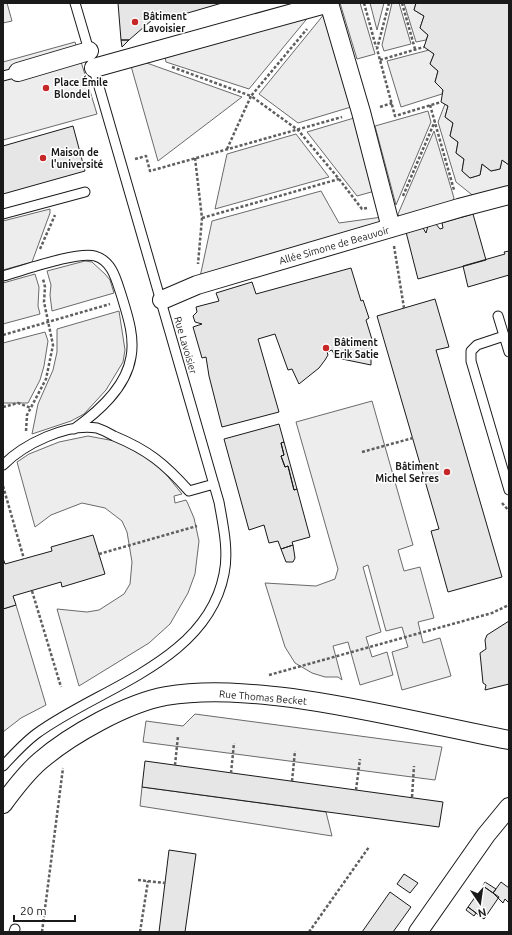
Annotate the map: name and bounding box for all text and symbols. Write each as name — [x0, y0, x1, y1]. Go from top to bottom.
place label: Bâtiment Lavoisier — [143, 11, 187, 34]
marker: Bâtiment Lavoisier — [130, 17, 140, 27]
place label: Place Émile Blondel — [54, 75, 108, 100]
marker: Place Émile Blondel — [41, 83, 51, 93]
place label: Maison de l'université — [51, 147, 104, 170]
marker: Maison de l'université — [38, 153, 48, 163]
street label: Allée Simone de Beauvoir — [278, 224, 391, 266]
street label: Rue Lavoisier — [172, 315, 199, 375]
place label: Bâtiment Erik Satie — [334, 337, 379, 360]
marker: Bâtiment Erik Satie — [321, 343, 331, 353]
place label: Bâtiment Michel Serres — [375, 461, 440, 484]
marker: Bâtiment Michel Serres — [442, 467, 452, 477]
street label: Rue Thomas Becket — [219, 688, 307, 707]
north arrow — [460, 883, 500, 923]
scale bar — [14, 897, 75, 923]
text: 20 m — [20, 904, 47, 917]
text: N — [477, 906, 488, 920]

